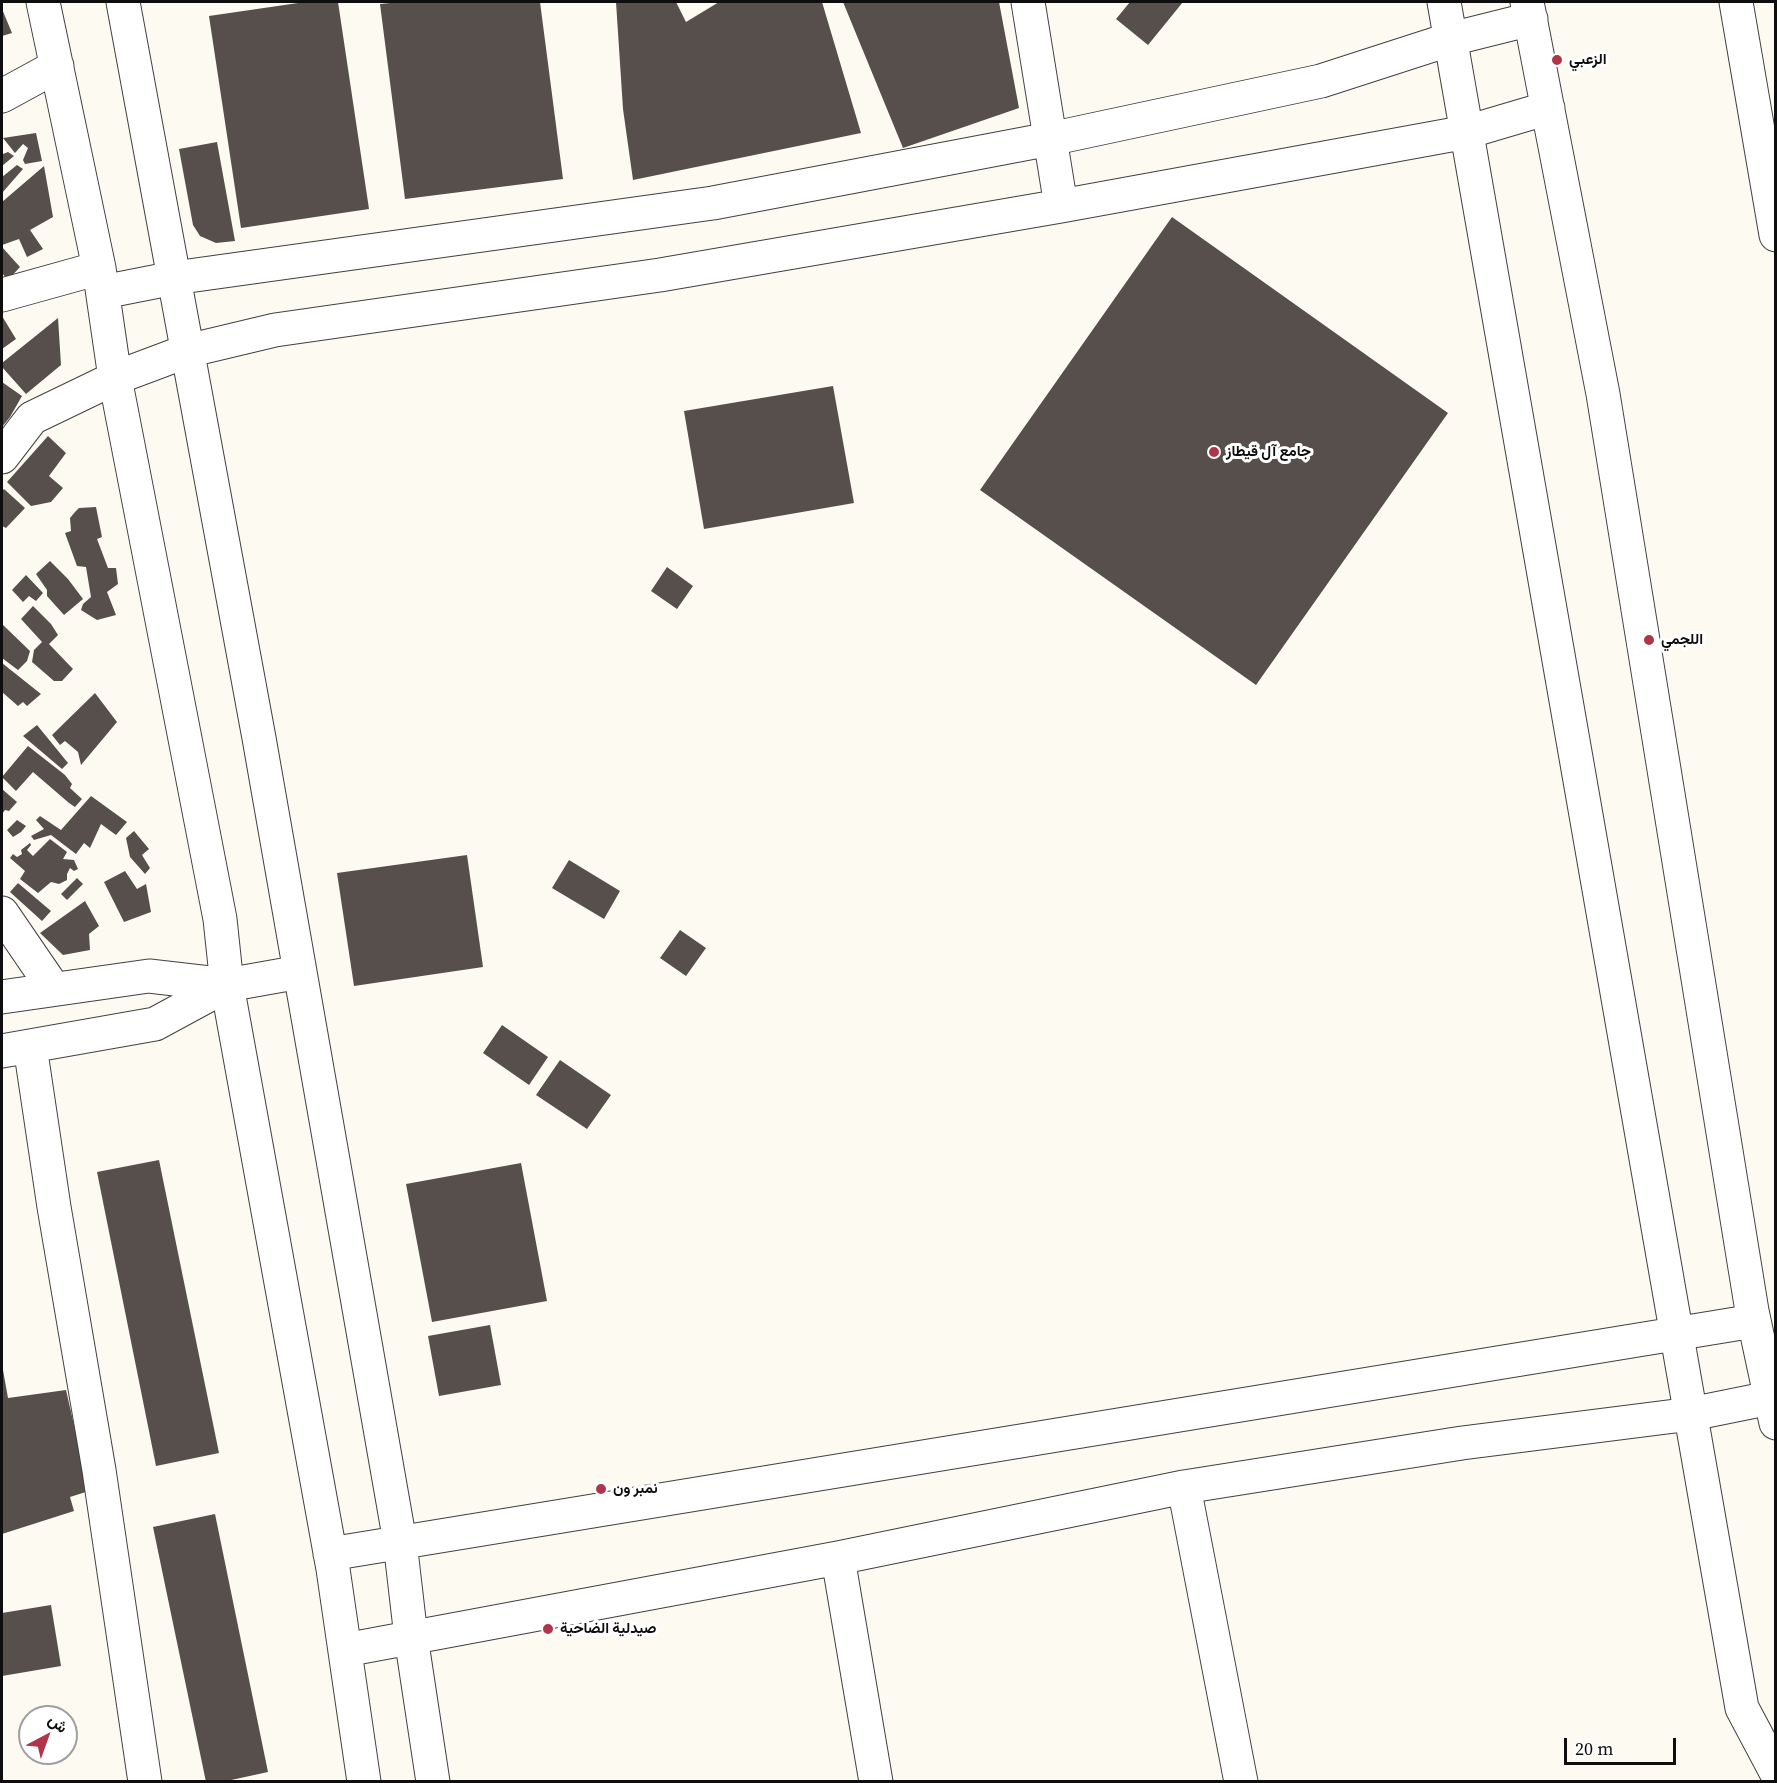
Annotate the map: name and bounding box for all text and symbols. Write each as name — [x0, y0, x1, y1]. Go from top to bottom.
place label: الزعبي — [1569, 51, 1607, 69]
marker: الزعبي — [1550, 53, 1564, 67]
place label: جامع آل قيطاز — [1226, 443, 1311, 461]
marker: جامع آل قيطاز — [1207, 445, 1221, 459]
place label: اللجمي — [1661, 631, 1703, 649]
marker: اللجمي — [1642, 633, 1656, 647]
place label: نمبر ون — [613, 1480, 658, 1498]
marker: نمبر ون — [594, 1482, 608, 1496]
place label: صيدلية الضاحية — [560, 1620, 656, 1638]
marker: صيدلية الضاحية — [541, 1622, 555, 1636]
north arrow — [18, 1705, 78, 1765]
text: ش — [44, 1708, 73, 1738]
scale bar — [1567, 1726, 1680, 1764]
text: 20 m — [1575, 1736, 1613, 1761]

